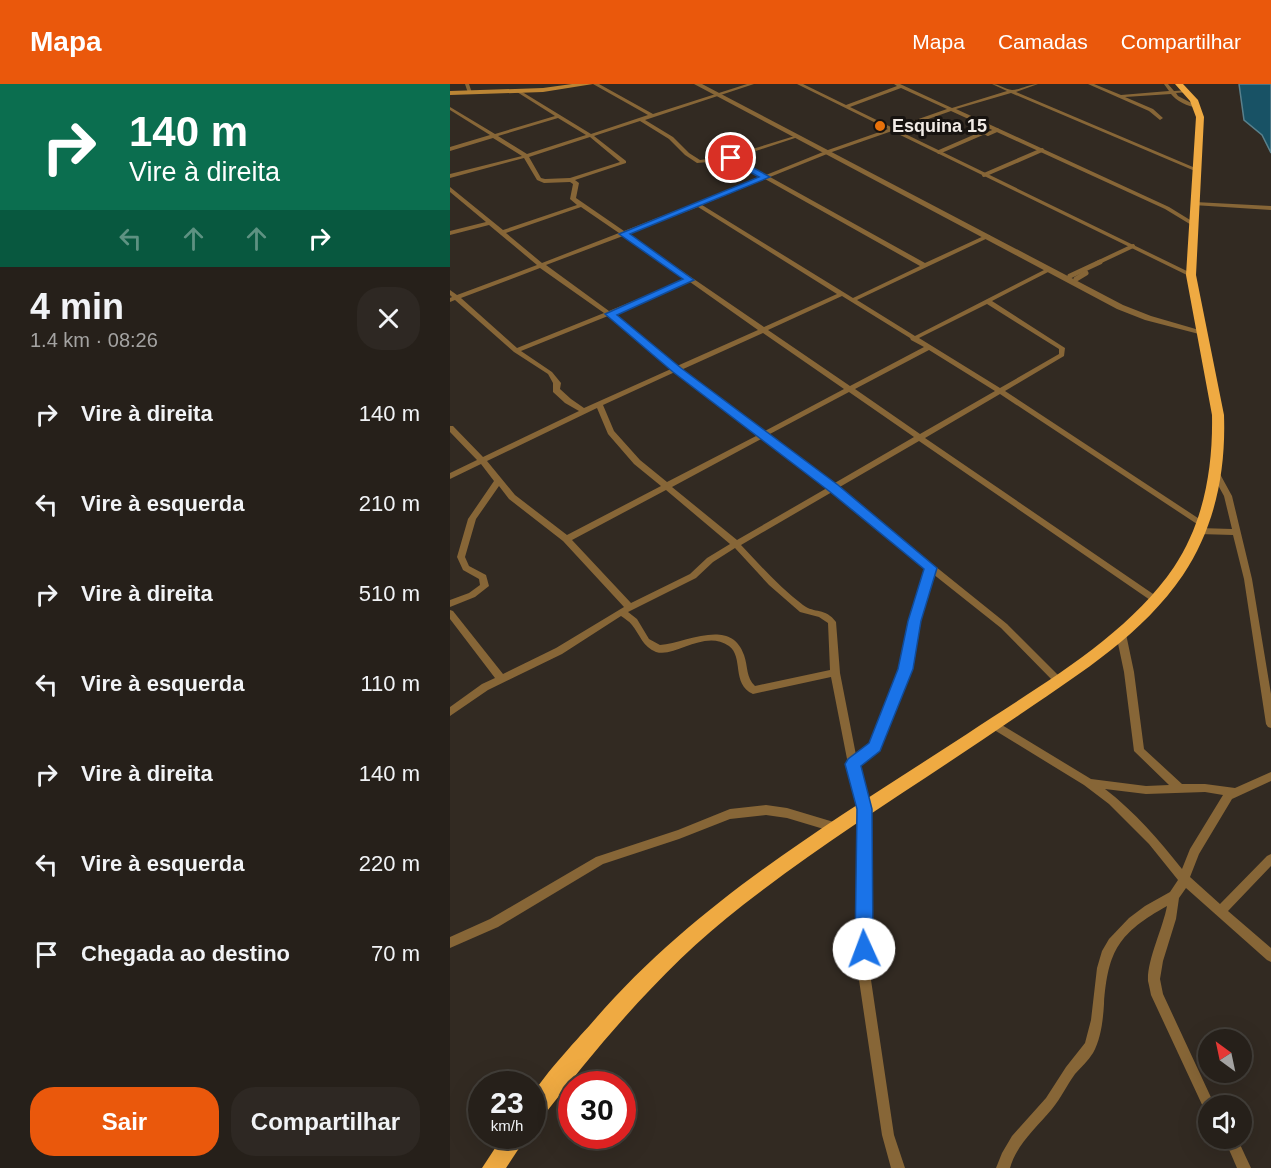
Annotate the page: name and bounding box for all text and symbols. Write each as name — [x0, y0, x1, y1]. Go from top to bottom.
text: Mapa — [30, 26, 102, 57]
text: Mapa — [912, 30, 965, 53]
text: Camadas — [998, 30, 1088, 53]
text: Compartilhar — [1121, 30, 1241, 53]
icon: right — [30, 108, 108, 186]
text: 140 m — [129, 108, 248, 155]
place label: Esquina 15 — [892, 116, 987, 136]
marker: Esquina 15 — [873, 119, 887, 133]
pin — [705, 132, 756, 183]
icon: arrive — [714, 141, 747, 174]
text: Vire à direita — [129, 157, 280, 187]
icon: left — [114, 222, 147, 255]
icon: ahead — [177, 222, 210, 255]
icon: ahead — [240, 222, 273, 255]
icon: right — [303, 222, 336, 255]
text: 4 min — [30, 286, 124, 327]
button: close — [357, 287, 420, 350]
text: 1.4 km · 08:26 — [30, 329, 158, 351]
icon: right — [30, 398, 63, 431]
text: Vire à direita — [81, 401, 213, 426]
text: 140 m — [359, 401, 420, 426]
icon: left — [30, 488, 63, 521]
text: Vire à esquerda — [81, 491, 244, 516]
text: 210 m — [359, 491, 420, 516]
icon: right — [30, 578, 63, 611]
text: Vire à direita — [81, 581, 213, 606]
text: 510 m — [359, 581, 420, 606]
icon: left — [30, 668, 63, 701]
text: Vire à esquerda — [81, 671, 244, 696]
text: 110 m — [360, 671, 420, 696]
icon: right — [30, 758, 63, 791]
text: Vire à direita — [81, 761, 213, 786]
text: 140 m — [359, 761, 420, 786]
icon: left — [30, 848, 63, 881]
text: Vire à esquerda — [81, 851, 244, 876]
text: 220 m — [359, 851, 420, 876]
position arrow — [832, 917, 896, 981]
icon: arrive — [30, 938, 63, 971]
text: Chegada ao destino — [81, 941, 290, 966]
text: 70 m — [371, 941, 420, 966]
north arrow — [1198, 1029, 1252, 1083]
map controls — [1198, 1029, 1252, 1149]
speed limit sign: 30 — [558, 1071, 636, 1149]
text: 23 — [490, 1086, 524, 1119]
button: Sair — [30, 1087, 219, 1156]
button: Compartilhar — [231, 1087, 420, 1156]
button: sound — [1198, 1095, 1252, 1149]
text: km/h — [491, 1117, 523, 1134]

